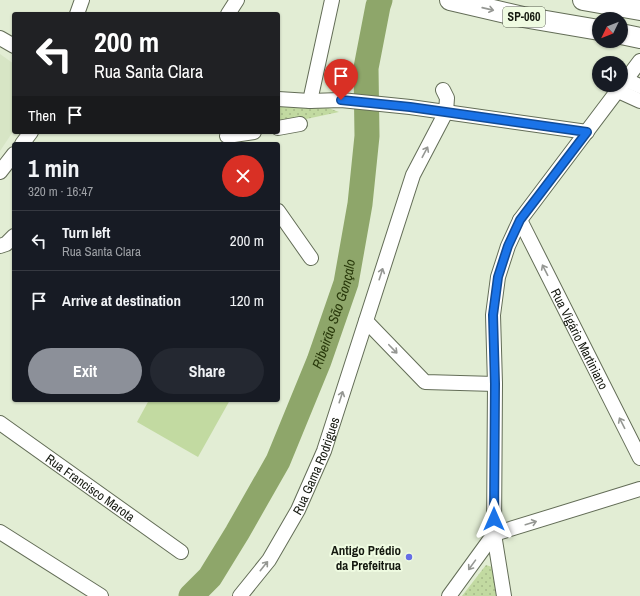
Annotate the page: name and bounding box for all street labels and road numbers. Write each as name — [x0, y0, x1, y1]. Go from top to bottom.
road number: SP-060 — [503, 7, 545, 27]
street label: Rua Vigário Martiniano — [547, 286, 612, 392]
street label: Rua Gama Rodrigues — [289, 415, 343, 518]
street label: Rua Francisco Marota — [42, 450, 138, 525]

